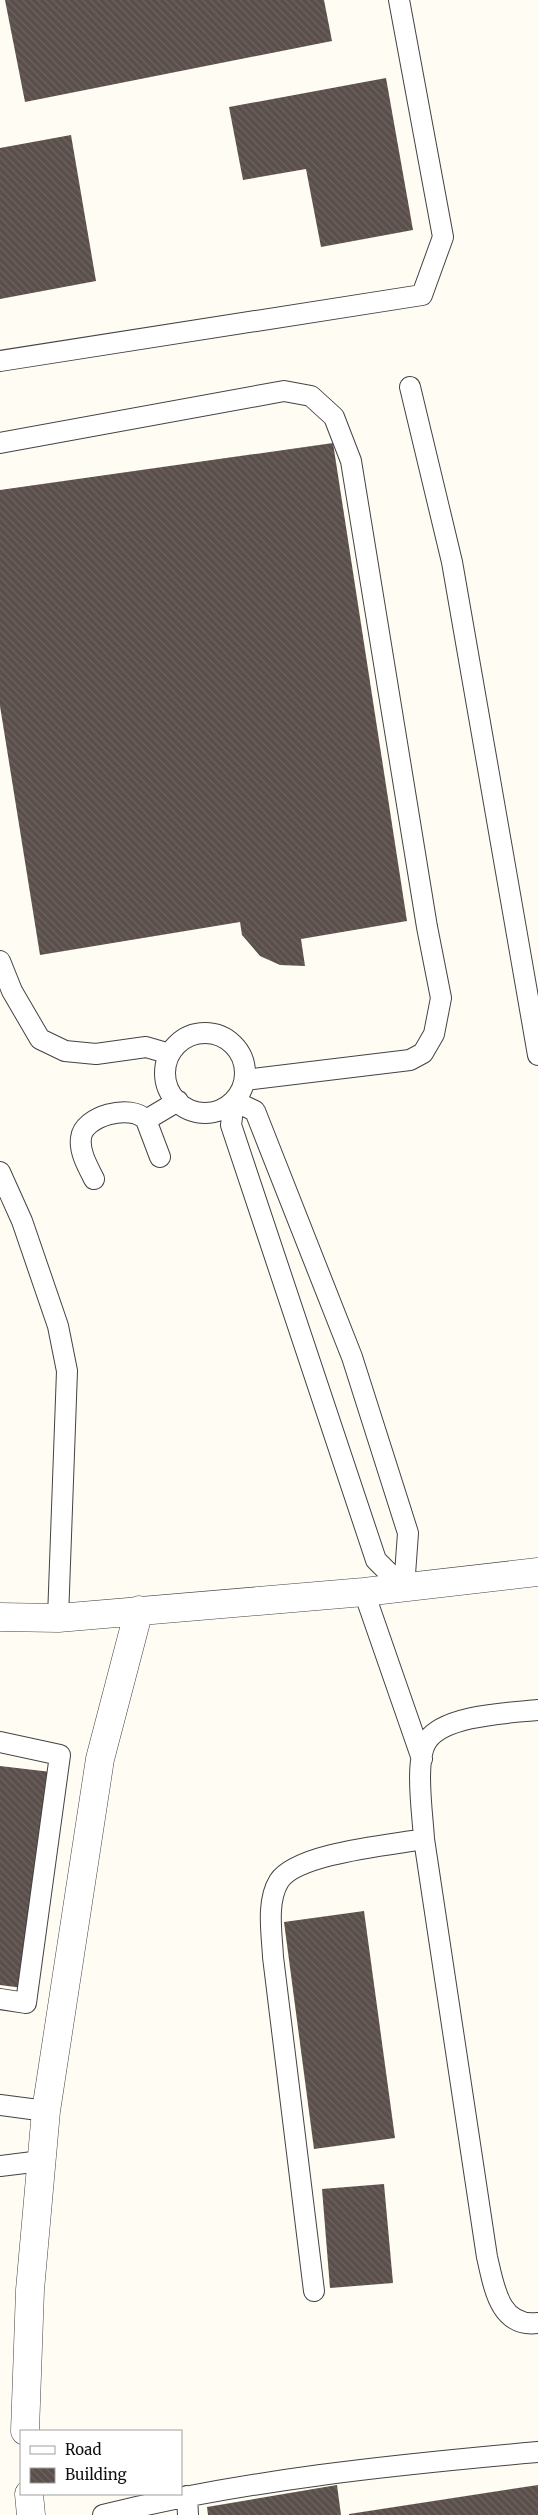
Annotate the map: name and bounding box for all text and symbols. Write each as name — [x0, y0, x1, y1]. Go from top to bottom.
legend — [20, 2430, 182, 2495]
text: Road — [65, 2440, 101, 2459]
text: Building — [65, 2465, 127, 2484]

